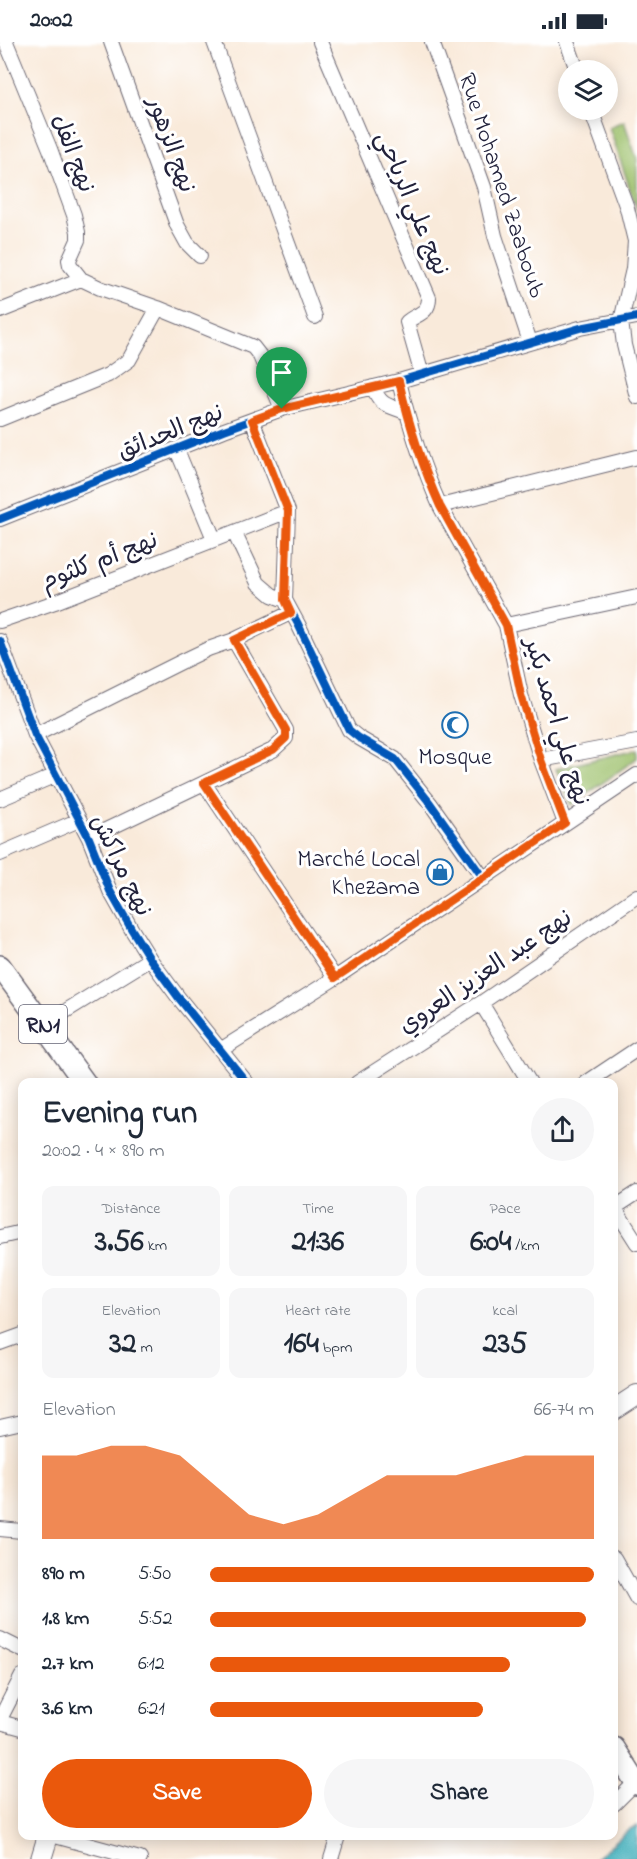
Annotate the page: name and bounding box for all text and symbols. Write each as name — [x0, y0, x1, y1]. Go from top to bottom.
text: 20:02 — [30, 5, 73, 37]
map controls — [558, 60, 618, 120]
button: layers — [558, 60, 618, 120]
street label: Rue Mohamed Zaaboub — [448, 69, 554, 303]
street label: نهج الزهور — [136, 91, 203, 198]
street label: نهج الفل — [41, 110, 103, 198]
street label: نهج علي الرياحي — [364, 126, 457, 282]
pin — [256, 347, 307, 409]
icon: arrive — [265, 356, 298, 389]
street label: نهج الحدائق — [113, 396, 229, 470]
street label: نهج أم كلثوم — [36, 524, 164, 601]
street label: نهج علي احمد بكير — [512, 631, 598, 810]
mosque icon: Mosque — [440, 710, 470, 740]
place label: Mosque — [418, 741, 492, 776]
street label: نهج مراكش — [80, 809, 160, 923]
place label: Marché Local Khezama — [297, 843, 420, 906]
shop icon: Marché Local Khezama — [425, 857, 455, 887]
street label: نهج عبد العزيز العروي — [392, 902, 580, 1044]
road number: RN1 — [19, 1005, 67, 1043]
text: Evening run — [42, 1090, 197, 1138]
button: share — [531, 1098, 594, 1161]
text: 20:02 · 4 × 890 m — [42, 1137, 165, 1166]
text: Distance — [102, 1197, 160, 1221]
text: Time — [302, 1197, 334, 1221]
text: Pace — [489, 1197, 521, 1221]
text: 3.56 — [95, 1221, 144, 1265]
text: 21:36 — [292, 1221, 344, 1265]
text: 6:04 — [470, 1221, 511, 1265]
text: km — [144, 1234, 167, 1258]
text: /km — [511, 1234, 540, 1258]
text: Elevation — [102, 1299, 160, 1323]
text: Heart rate — [285, 1299, 351, 1323]
text: kcal — [492, 1299, 518, 1323]
text: 32 — [109, 1323, 136, 1367]
text: 164 — [284, 1323, 319, 1367]
text: 235 — [483, 1323, 527, 1367]
text: m — [136, 1336, 153, 1360]
text: bpm — [319, 1336, 352, 1360]
text: Elevation — [42, 1396, 116, 1425]
text: 66–74 m — [534, 1396, 594, 1425]
text: 890 m — [42, 1560, 85, 1589]
text: 5:50 — [138, 1560, 171, 1589]
text: 1.8 km — [42, 1605, 89, 1634]
text: 5:52 — [138, 1605, 173, 1634]
text: 2.7 km — [42, 1650, 94, 1679]
text: 6:12 — [138, 1650, 165, 1679]
text: 3.6 km — [42, 1695, 92, 1724]
text: 6:21 — [138, 1695, 165, 1724]
button: Save — [42, 1759, 312, 1828]
button: Share — [324, 1759, 594, 1828]

